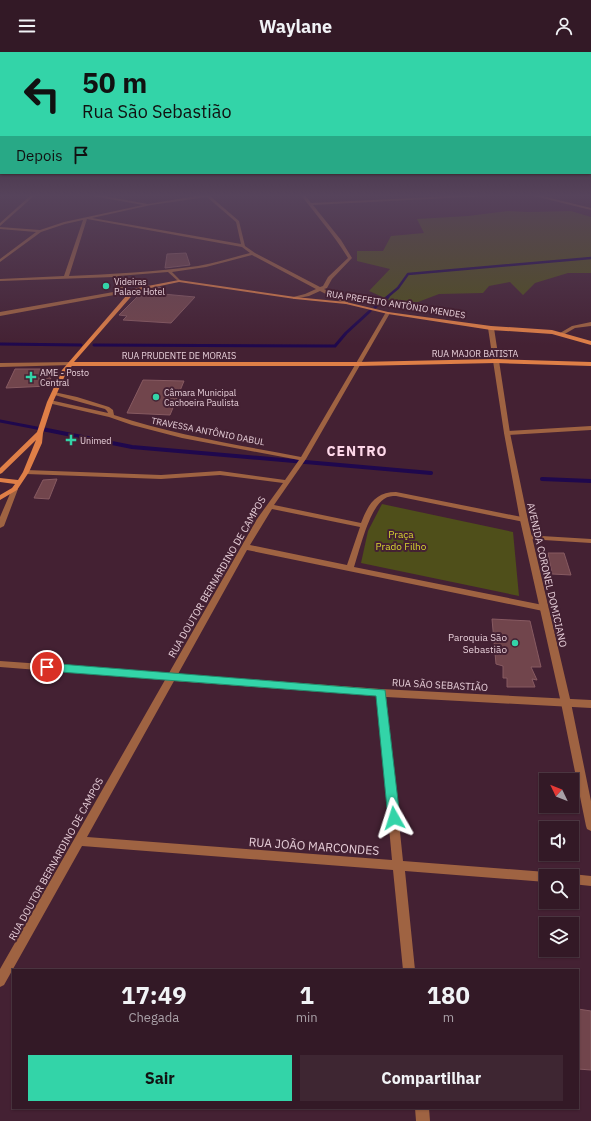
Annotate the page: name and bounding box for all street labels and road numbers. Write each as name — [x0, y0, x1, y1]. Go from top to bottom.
street label: RUA PREFEITO ANTÔNIO MENDES — [326, 288, 466, 320]
street label: RUA MAJOR BATISTA — [432, 348, 519, 359]
street label: RUA PRUDENTE DE MORAIS — [122, 350, 236, 361]
street label: TRAVESSA ANTÔNIO DABUL — [150, 415, 266, 448]
street label: RUA DOUTOR BERNARDINO DE CAMPOS — [165, 494, 269, 660]
street label: AVENIDA CORONEL DOMICIANO — [524, 502, 570, 648]
street label: RUA SÃO SEBASTIÃO — [392, 676, 488, 694]
street label: RUA DOUTOR BERNARDINO DE CAMPOS — [6, 775, 106, 943]
street label: RUA JOÃO MARCONDES — [248, 834, 380, 858]

